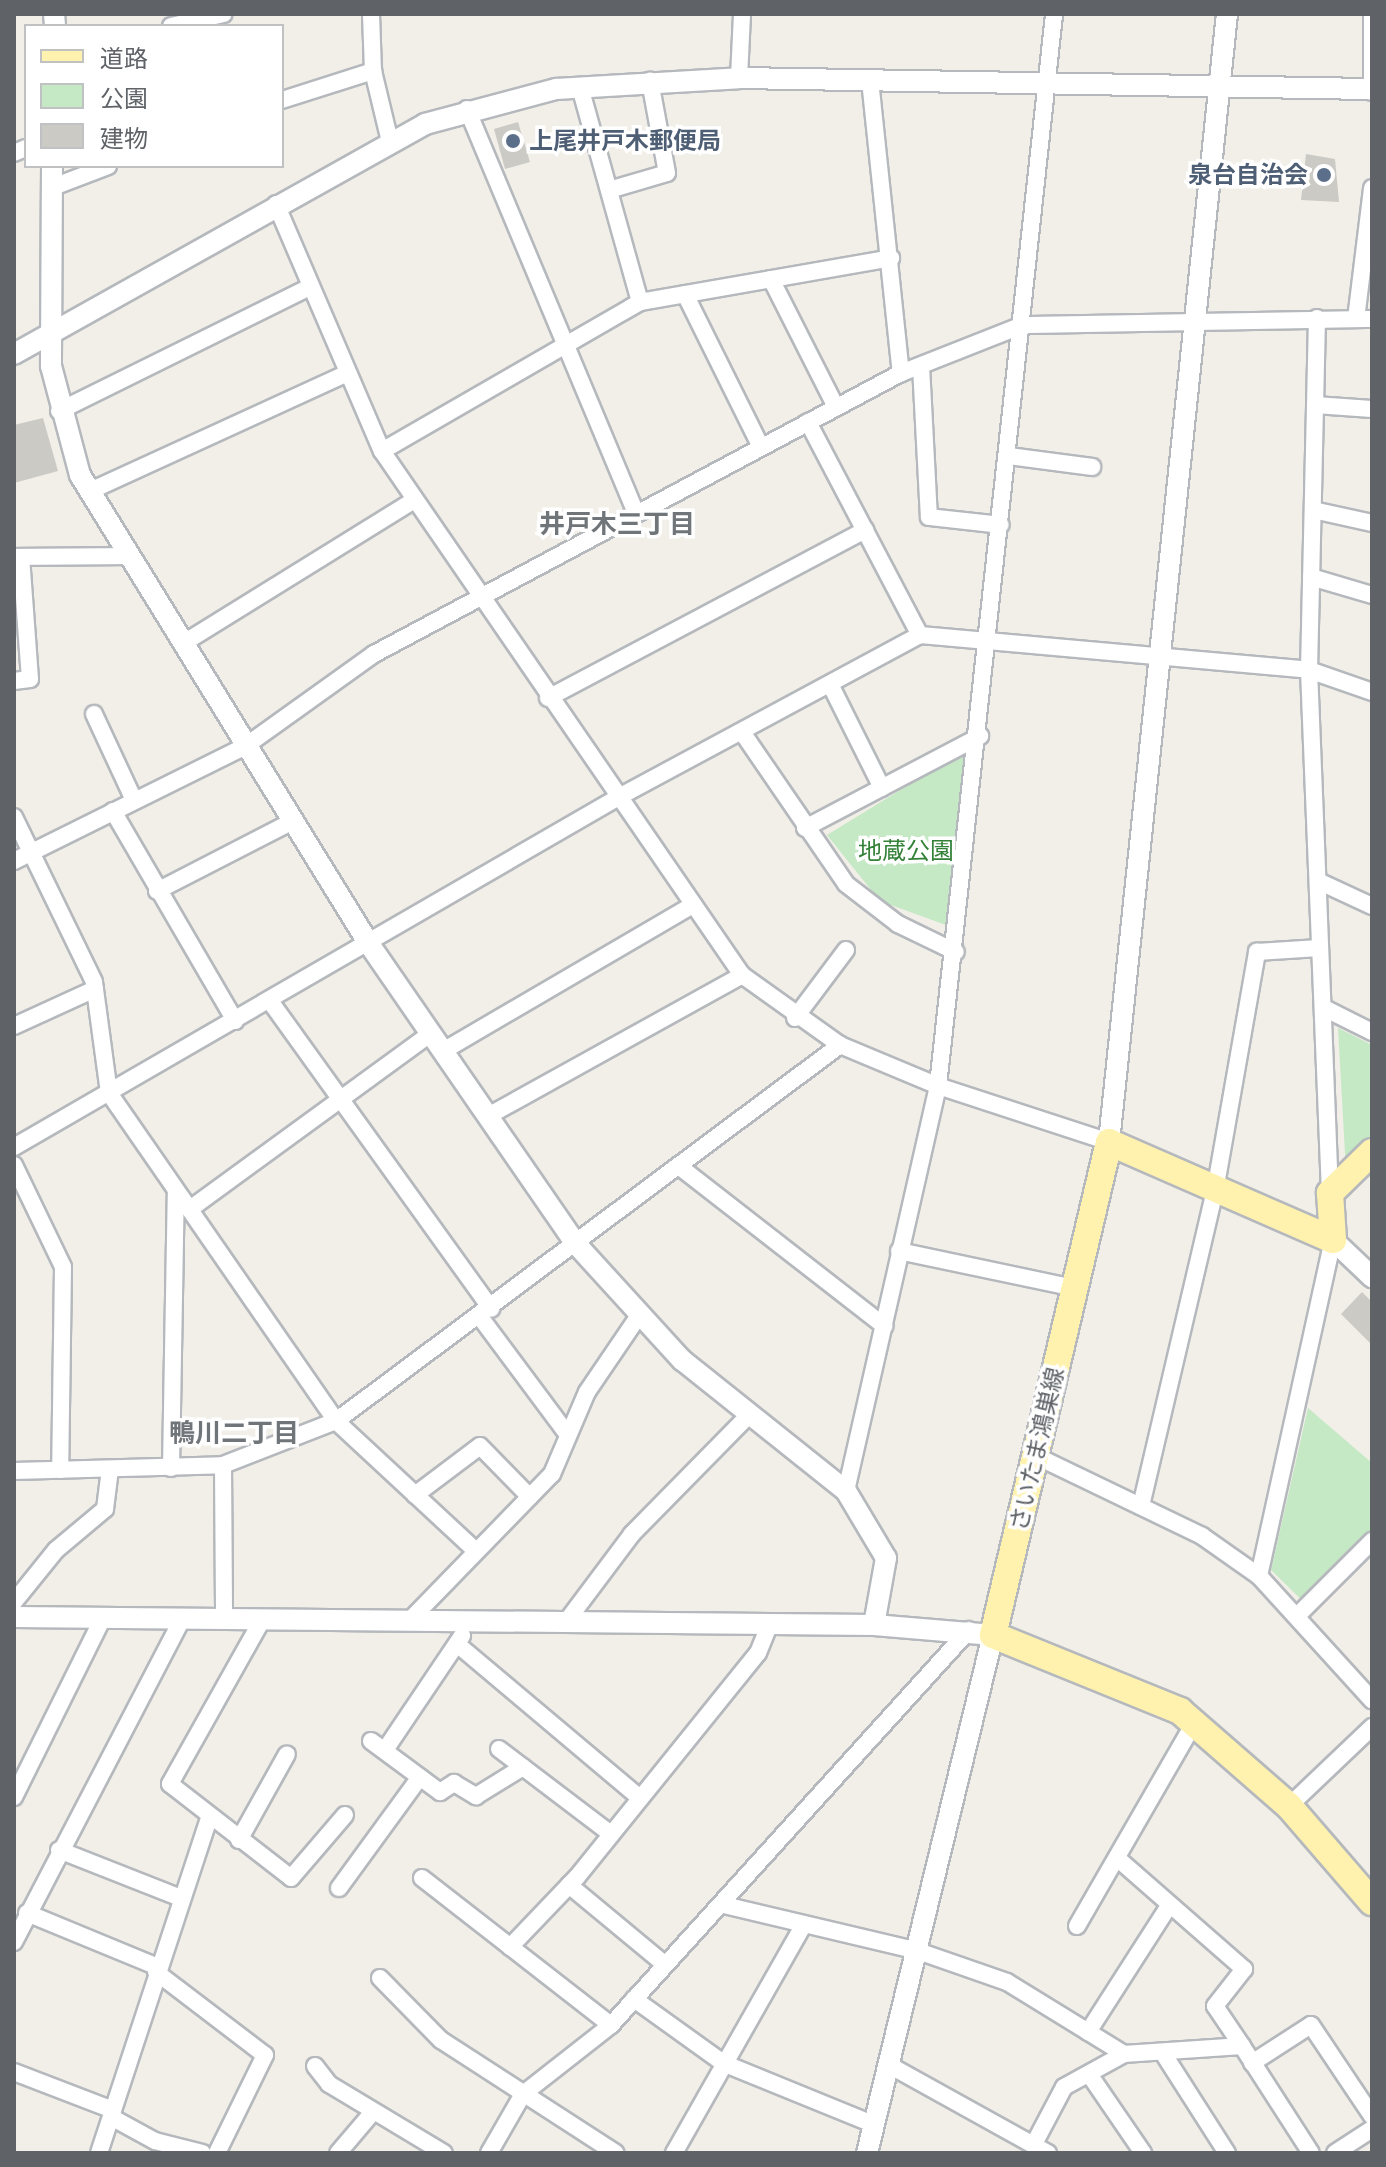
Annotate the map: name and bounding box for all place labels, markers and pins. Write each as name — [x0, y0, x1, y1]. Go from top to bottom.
place label: 上尾井戸木郵便局 — [529, 127, 721, 155]
marker: 上尾井戸木郵便局 — [504, 132, 522, 150]
place label: 泉台自治会 — [1188, 161, 1308, 189]
marker: 泉台自治会 — [1315, 166, 1333, 184]

